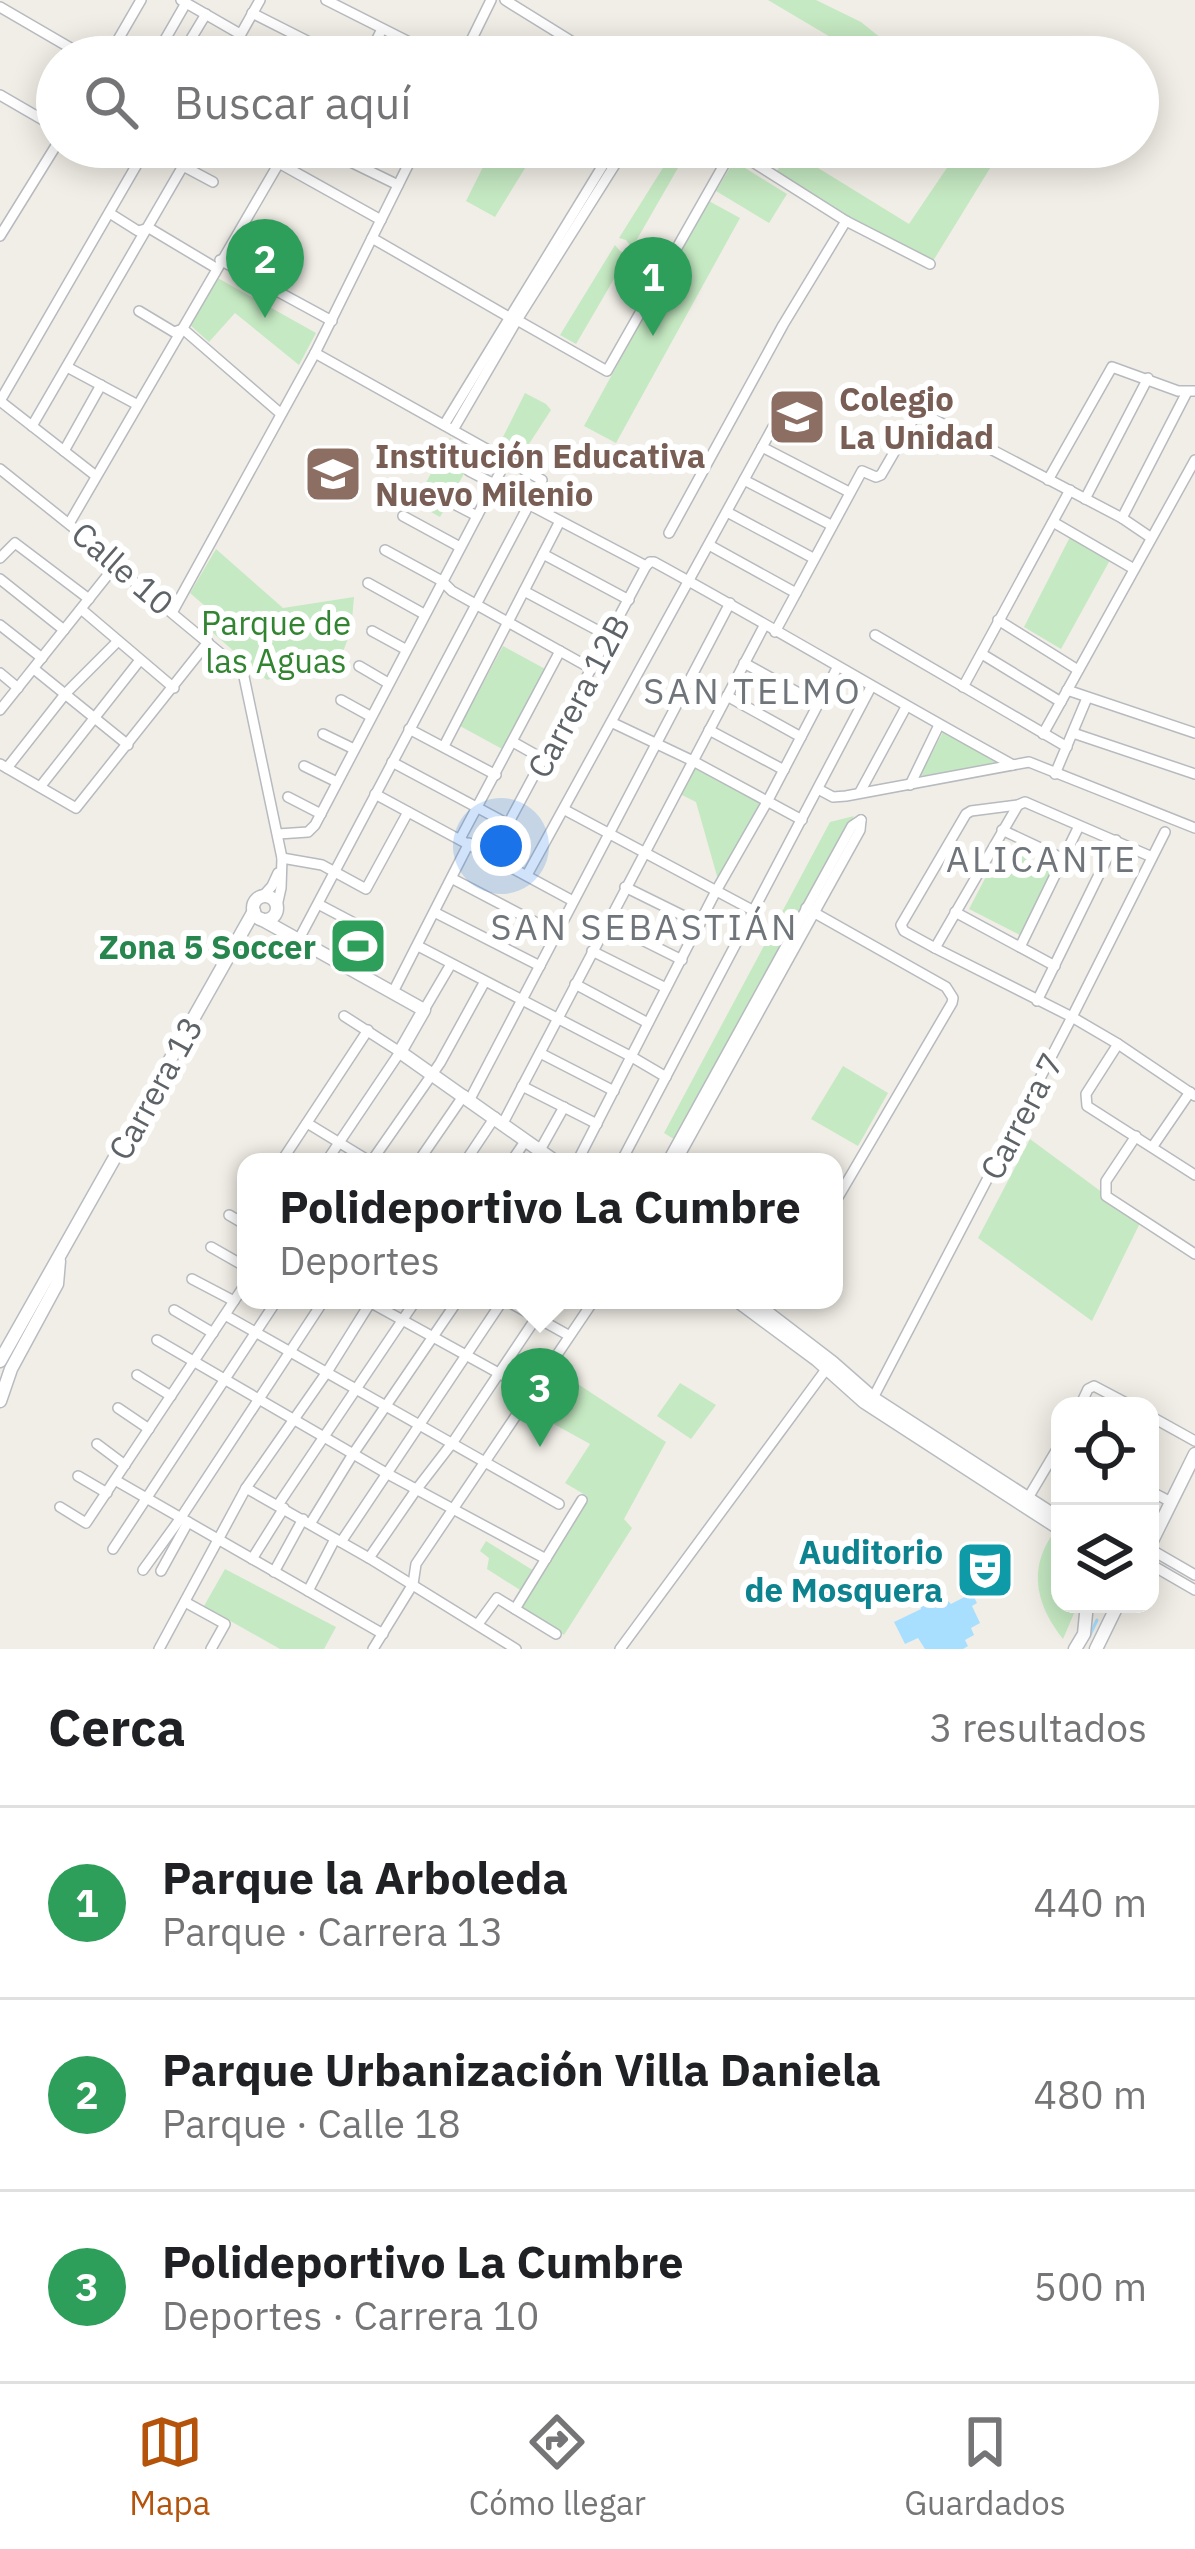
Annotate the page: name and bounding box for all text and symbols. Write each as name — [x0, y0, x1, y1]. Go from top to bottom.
search box — [36, 36, 1159, 168]
icon: search — [78, 69, 144, 135]
text: Buscar aquí — [174, 73, 412, 131]
pin: 2 — [226, 219, 304, 318]
pin: 1 — [614, 237, 692, 336]
place label: Colegio La Unidad — [839, 377, 994, 458]
school or university icon: Colegio La Unidad — [766, 386, 828, 448]
place label: Institución Educativa Nuevo Milenio — [375, 434, 706, 515]
school or university icon: Institución Educativa Nuevo Milenio — [302, 443, 364, 505]
street label: Calle 10 — [63, 512, 183, 624]
park label: Parque de las Aguas — [201, 601, 351, 682]
street label: Carrera 12B — [517, 607, 639, 785]
district label: SAN TELMO — [643, 667, 863, 714]
your location — [471, 816, 531, 876]
district label: ALICANTE — [946, 835, 1138, 882]
district label: SAN SEBASTIÁN — [491, 903, 799, 950]
sports icon: Zona 5 Soccer — [327, 915, 389, 977]
place label: Zona 5 Soccer — [99, 925, 316, 968]
street label: Carrera 13 — [98, 1009, 212, 1167]
street label: Carrera 7 — [970, 1045, 1072, 1187]
popup — [237, 1153, 843, 1309]
text: Polideportivo La Cumbre — [279, 1177, 801, 1235]
text: Deportes — [279, 1235, 440, 1286]
pin: 3 — [501, 1348, 579, 1447]
map controls — [1051, 1397, 1159, 1613]
button: locate — [1051, 1397, 1159, 1505]
button: layers — [1051, 1505, 1159, 1613]
place label: Auditorio de Mosquera — [744, 1530, 943, 1611]
theatre icon: Auditorio de Mosquera — [954, 1539, 1016, 1601]
text: Cerca — [48, 1694, 186, 1760]
text: 3 resultados — [929, 1702, 1147, 1753]
text: Parque la Arboleda — [162, 1848, 568, 1906]
text: 1 — [75, 1877, 99, 1928]
text: 440 m — [1034, 1877, 1147, 1928]
text: Parque · Carrera 13 — [162, 1906, 503, 1957]
text: Parque Urbanización Villa Daniela — [162, 2040, 881, 2098]
text: 2 — [75, 2069, 99, 2120]
text: 480 m — [1034, 2069, 1147, 2120]
text: Parque · Calle 18 — [162, 2098, 461, 2149]
text: Polideportivo La Cumbre — [162, 2232, 683, 2290]
text: 3 — [75, 2261, 99, 2312]
text: 500 m — [1034, 2261, 1147, 2312]
text: Deportes · Carrera 10 — [162, 2290, 539, 2341]
tab: Mapa — [129, 2409, 210, 2524]
tab: Cómo llegar — [469, 2409, 646, 2524]
tab: Guardados — [904, 2409, 1066, 2524]

